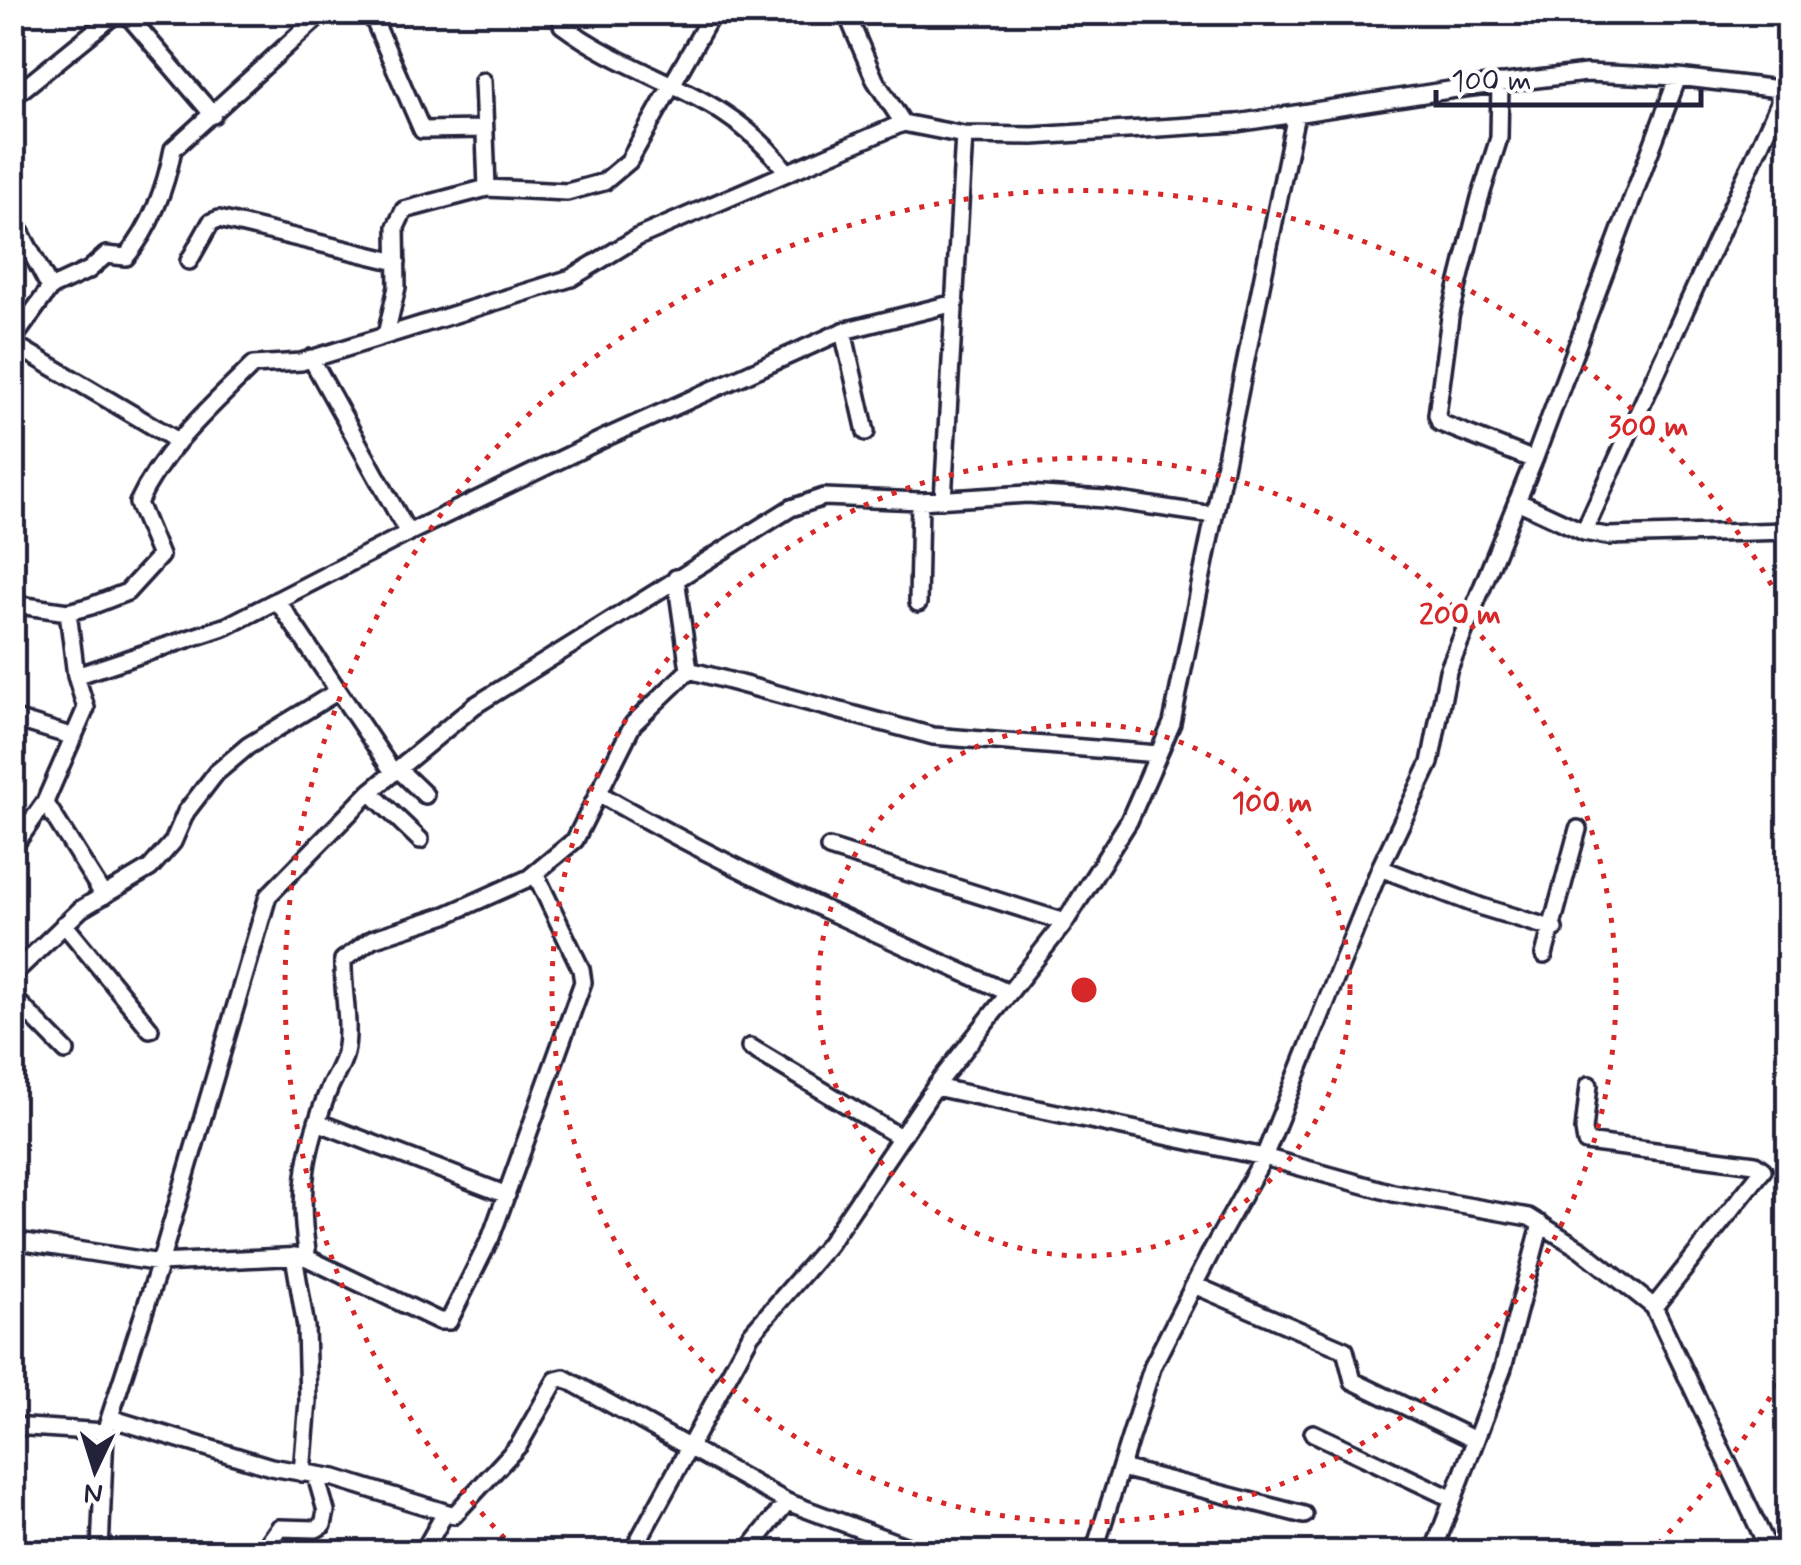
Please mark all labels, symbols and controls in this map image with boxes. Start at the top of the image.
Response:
scale bar [1436,45,1701,107]
text: 100 m [1451,62,1532,101]
text: 300 m [1608,408,1688,447]
text: 200 m [1419,596,1501,635]
text: 100 m [1232,784,1312,823]
centre of rings [1066,972,1102,1008]
north arrow [45,1420,145,1520]
text: N [83,1473,104,1512]

